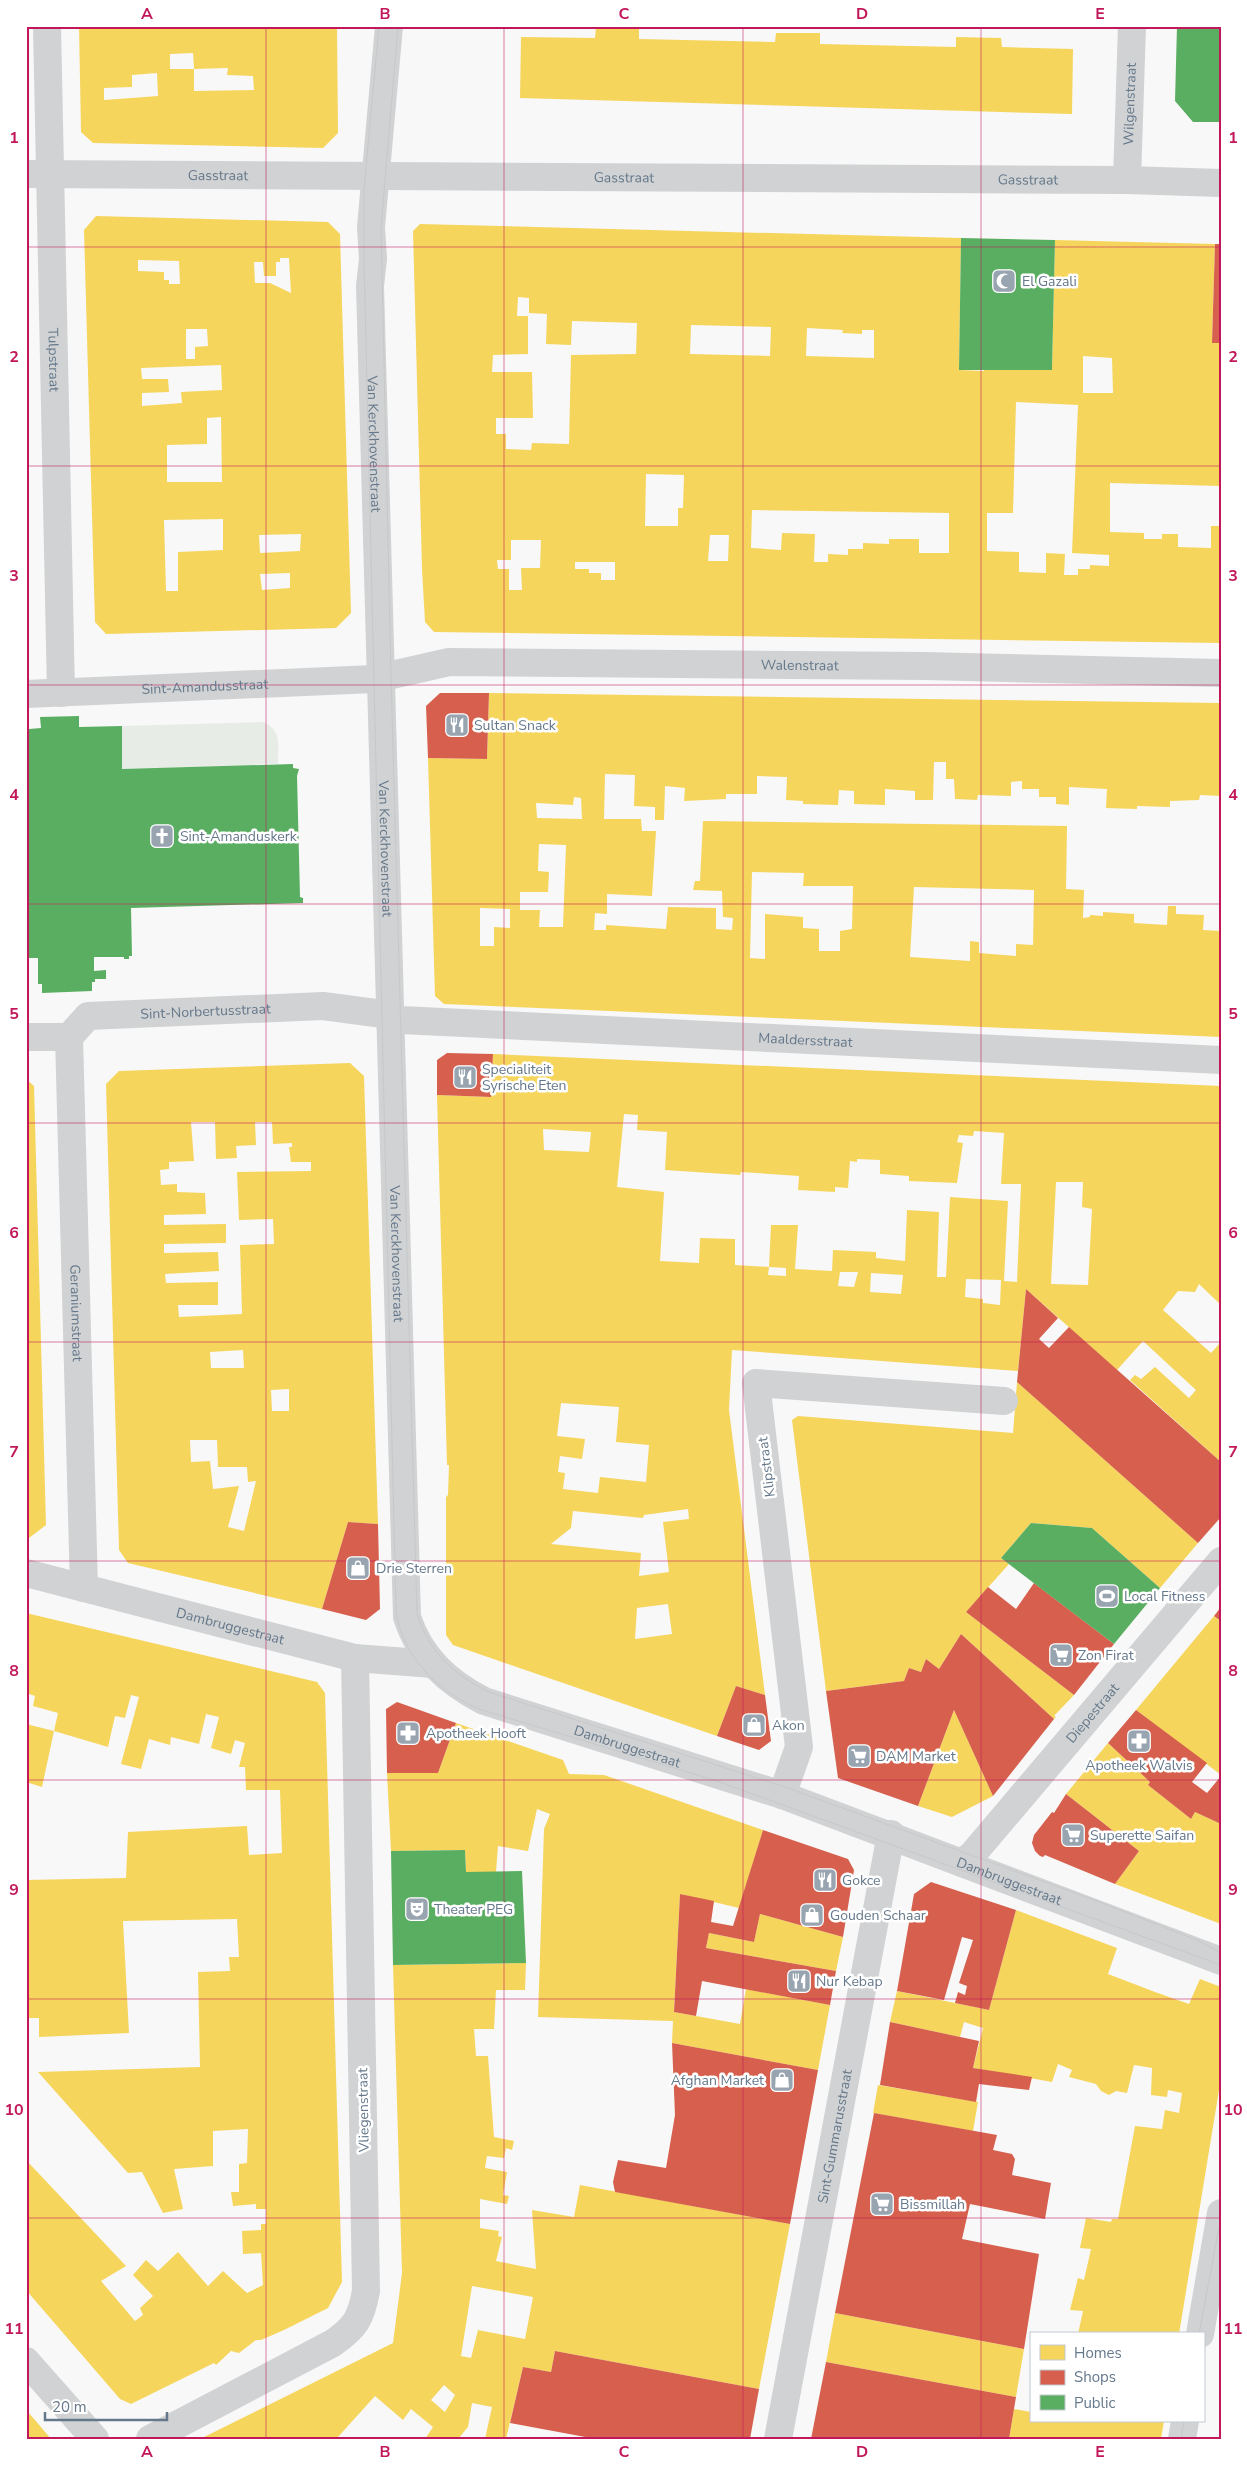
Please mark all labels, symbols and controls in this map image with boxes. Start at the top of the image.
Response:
text: A [141,3,153,25]
text: B [379,3,391,25]
text: C [619,3,630,25]
text: D [856,3,868,25]
text: E [1095,3,1105,25]
street label: Wilgenstraat [1119,62,1141,146]
text: 1 [9,127,19,149]
text: 1 [1228,127,1238,149]
street label: Gasstraat [188,166,248,185]
street label: Gasstraat [594,168,654,187]
street label: Gasstraat [998,170,1058,190]
mosque icon: El Gazali [991,268,1017,294]
place label: El Gazali [1022,272,1077,291]
street label: Tulpstraat [43,328,64,392]
text: 2 [9,346,19,368]
text: 2 [1228,346,1238,368]
street label: Van Kerckhovenstraat [362,374,385,513]
text: 3 [9,565,19,587]
text: 3 [1228,565,1238,587]
street label: Walenstraat [761,656,839,675]
street label: Sint-Amandusstraat [141,675,269,699]
restaurant icon: Sultan Snack [444,712,470,738]
place label: Sultan Snack [474,716,557,735]
street label: Van Kerckhovenstraat [374,779,397,917]
text: 4 [9,784,19,806]
text: 4 [1228,784,1238,806]
church icon: Sint-Amanduskerk [149,823,175,849]
place label: Sint-Amanduskerk [180,827,298,846]
street label: Sint-Norbertusstraat [140,999,271,1024]
text: 5 [9,1003,19,1025]
text: 5 [1228,1003,1238,1025]
street label: Maaldersstraat [758,1028,853,1052]
place label: Specialiteit Syrische Eten [482,1060,567,1095]
restaurant icon: Specialiteit Syrische Eten [452,1064,478,1090]
street label: Van Kerckhovenstraat [385,1184,408,1322]
text: 6 [9,1222,19,1244]
text: 6 [1228,1222,1238,1244]
street label: Geraniumstraat [65,1264,87,1362]
street label: Klipstraat [753,1436,780,1498]
text: 7 [9,1441,19,1463]
text: 7 [1228,1441,1238,1463]
shop icon: Drie Sterren [345,1555,371,1581]
place label: Drie Sterren [376,1559,452,1578]
sports icon: Local Fitness [1094,1583,1120,1609]
place label: Local Fitness [1124,1587,1206,1606]
street label: Dambruggestraat [174,1603,286,1649]
supermarket icon: Zon Firat [1048,1642,1074,1668]
place label: Zon Firat [1078,1646,1134,1665]
text: 8 [9,1660,19,1682]
text: 8 [1228,1660,1238,1682]
street label: Diepestraat [1062,1679,1124,1747]
shop icon: Akon [741,1712,767,1738]
place label: Akon [772,1716,805,1735]
pharmacy icon: Apotheek Hooft [395,1720,421,1746]
street label: Dambruggestraat [571,1721,683,1772]
place label: Apotheek Hooft [426,1724,526,1743]
pharmacy icon: Apotheek Walvis [1126,1728,1152,1754]
supermarket icon: DAM Market [846,1743,872,1769]
place label: DAM Market [876,1747,956,1766]
place label: Apotheek Walvis [1085,1756,1193,1775]
supermarket icon: Superette Saifan [1060,1822,1086,1848]
place label: Superette Saifan [1090,1826,1194,1845]
street label: Dambruggestraat [954,1853,1064,1910]
restaurant icon: Gokce [812,1867,838,1893]
place label: Gokce [842,1871,881,1890]
text: 9 [9,1879,19,1901]
text: 9 [1228,1879,1238,1901]
theatre icon: Theater PEG [404,1896,430,1922]
place label: Theater PEG [434,1900,513,1919]
shop icon: Gouden Schaar [799,1902,825,1928]
place label: Gouden Schaar [830,1906,926,1925]
restaurant icon: Nur Kebap [786,1968,812,1994]
place label: Nur Kebap [816,1972,883,1991]
shop icon: Afghan Market [769,2067,795,2093]
street label: Vliegenstraat [353,2068,374,2153]
street label: Sint-Gummarusstraat [813,2068,857,2205]
place label: Afghan Market [671,2071,764,2090]
text: 10 [4,2099,24,2121]
text: 10 [1223,2099,1243,2121]
supermarket icon: Bissmillah [869,2191,895,2217]
place label: Bissmillah [900,2195,965,2214]
text: 11 [4,2318,24,2340]
text: 11 [1223,2318,1243,2340]
legend [1030,2332,1204,2422]
text: Homes [1074,2343,1122,2363]
text: Shops [1074,2367,1116,2387]
scale bar [45,2390,168,2422]
text: Public [1074,2393,1115,2413]
text: 20 m [52,2397,87,2417]
text: A [141,2441,153,2463]
text: B [379,2441,391,2463]
text: C [619,2441,630,2463]
text: D [856,2441,868,2463]
text: E [1095,2441,1105,2463]

